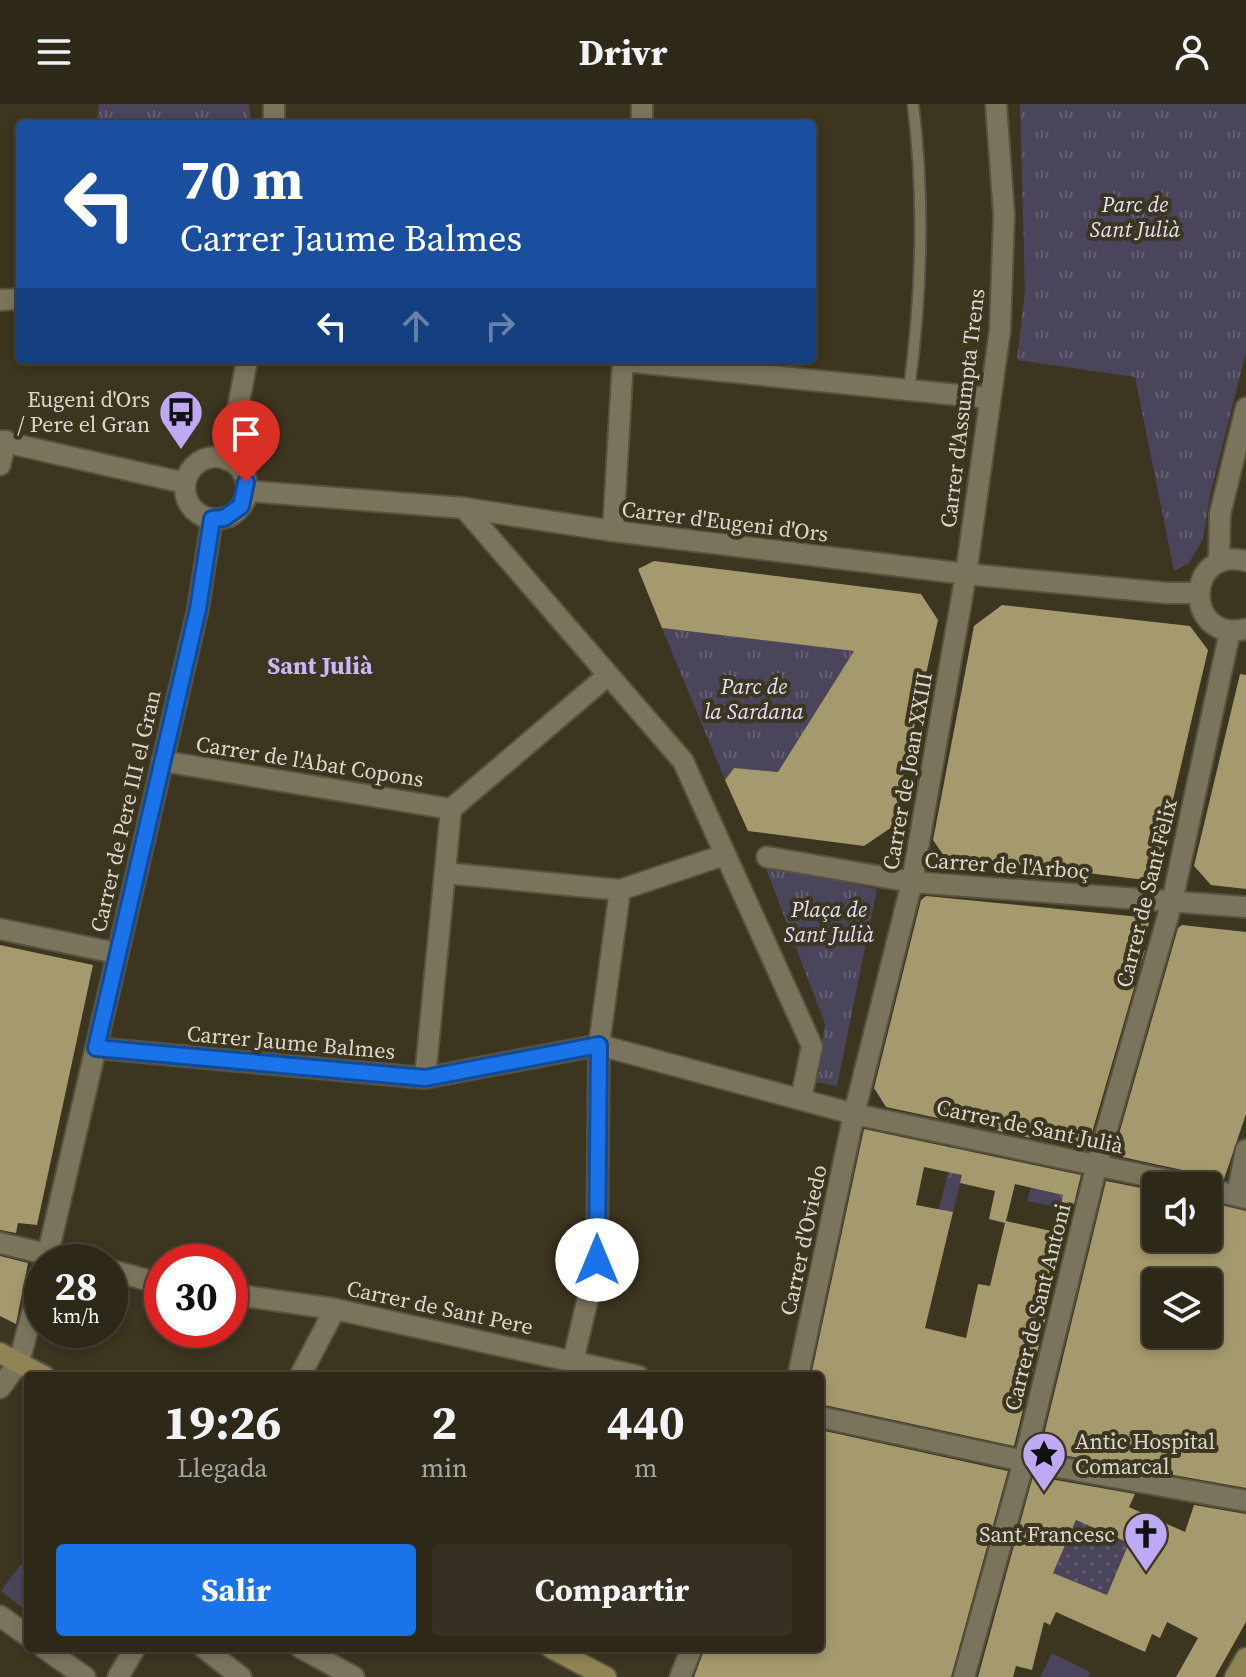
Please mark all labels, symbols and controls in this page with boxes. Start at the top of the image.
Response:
text: Drivr [579,28,667,77]
icon: menu [32,30,76,74]
icon: person [1170,30,1214,74]
text: 70 m [180,141,303,218]
icon: left [48,152,152,256]
park label: Parc de Sant Julià [1090,189,1181,244]
text: Carrer Jaume Balmes [180,214,522,263]
street label: Carrer d'Assumpta Trens [932,287,992,529]
icon: left [310,304,354,348]
icon: ahead [394,304,438,348]
icon: right [478,304,522,348]
place label: Eugeni d'Ors / Pere el Gran [17,384,150,439]
bus stop icon: Eugeni d'Ors / Pere el Gran [157,388,205,451]
pin [212,400,280,482]
icon: arrive [224,412,268,456]
street label: Carrer d'Eugeni d'Ors [620,493,830,549]
district label: Sant Julià [267,649,373,682]
street label: Carrer de Joan XXIII [875,670,939,872]
park label: Parc de la Sardana [704,671,804,726]
street label: Carrer de Pere III el Gran [83,687,167,935]
street label: Carrer de l'Abat Copons [194,728,426,794]
street label: Carrer de Sant Fèlix [1108,795,1184,990]
street label: Carrer de l'Arboç [924,844,1091,886]
park label: Plaça de Sant Julià [784,894,875,949]
street label: Carrer Jaume Balmes [186,1018,396,1066]
street label: Carrer de Sant Julià [934,1092,1127,1161]
street label: Carrer d'Oviedo [772,1162,834,1318]
map controls [1142,1172,1222,1348]
button: sound [1142,1172,1222,1252]
street label: Carrer de Sant Antoni [997,1200,1077,1414]
position arrow [555,1218,639,1302]
speed limit sign: 30 [144,1244,248,1348]
text: 28 [54,1259,98,1313]
button: layers [1142,1268,1222,1348]
street label: Carrer de Sant Pere [344,1273,536,1341]
text: km/h [52,1302,100,1330]
text: 19:26 [163,1389,282,1455]
text: 2 [431,1389,457,1455]
text: 440 [607,1389,685,1455]
place label: Antic Hospital Comarcal [1075,1426,1215,1481]
place icon: Antic Hospital Comarcal [1020,1430,1068,1493]
text: Llegada [177,1450,268,1486]
text: min [421,1450,468,1486]
text: m [634,1450,658,1486]
church icon: Sant Francesc [1122,1510,1170,1573]
place label: Sant Francesc [979,1519,1115,1549]
button: Salir [56,1544,416,1636]
button: Compartir [432,1544,792,1636]

